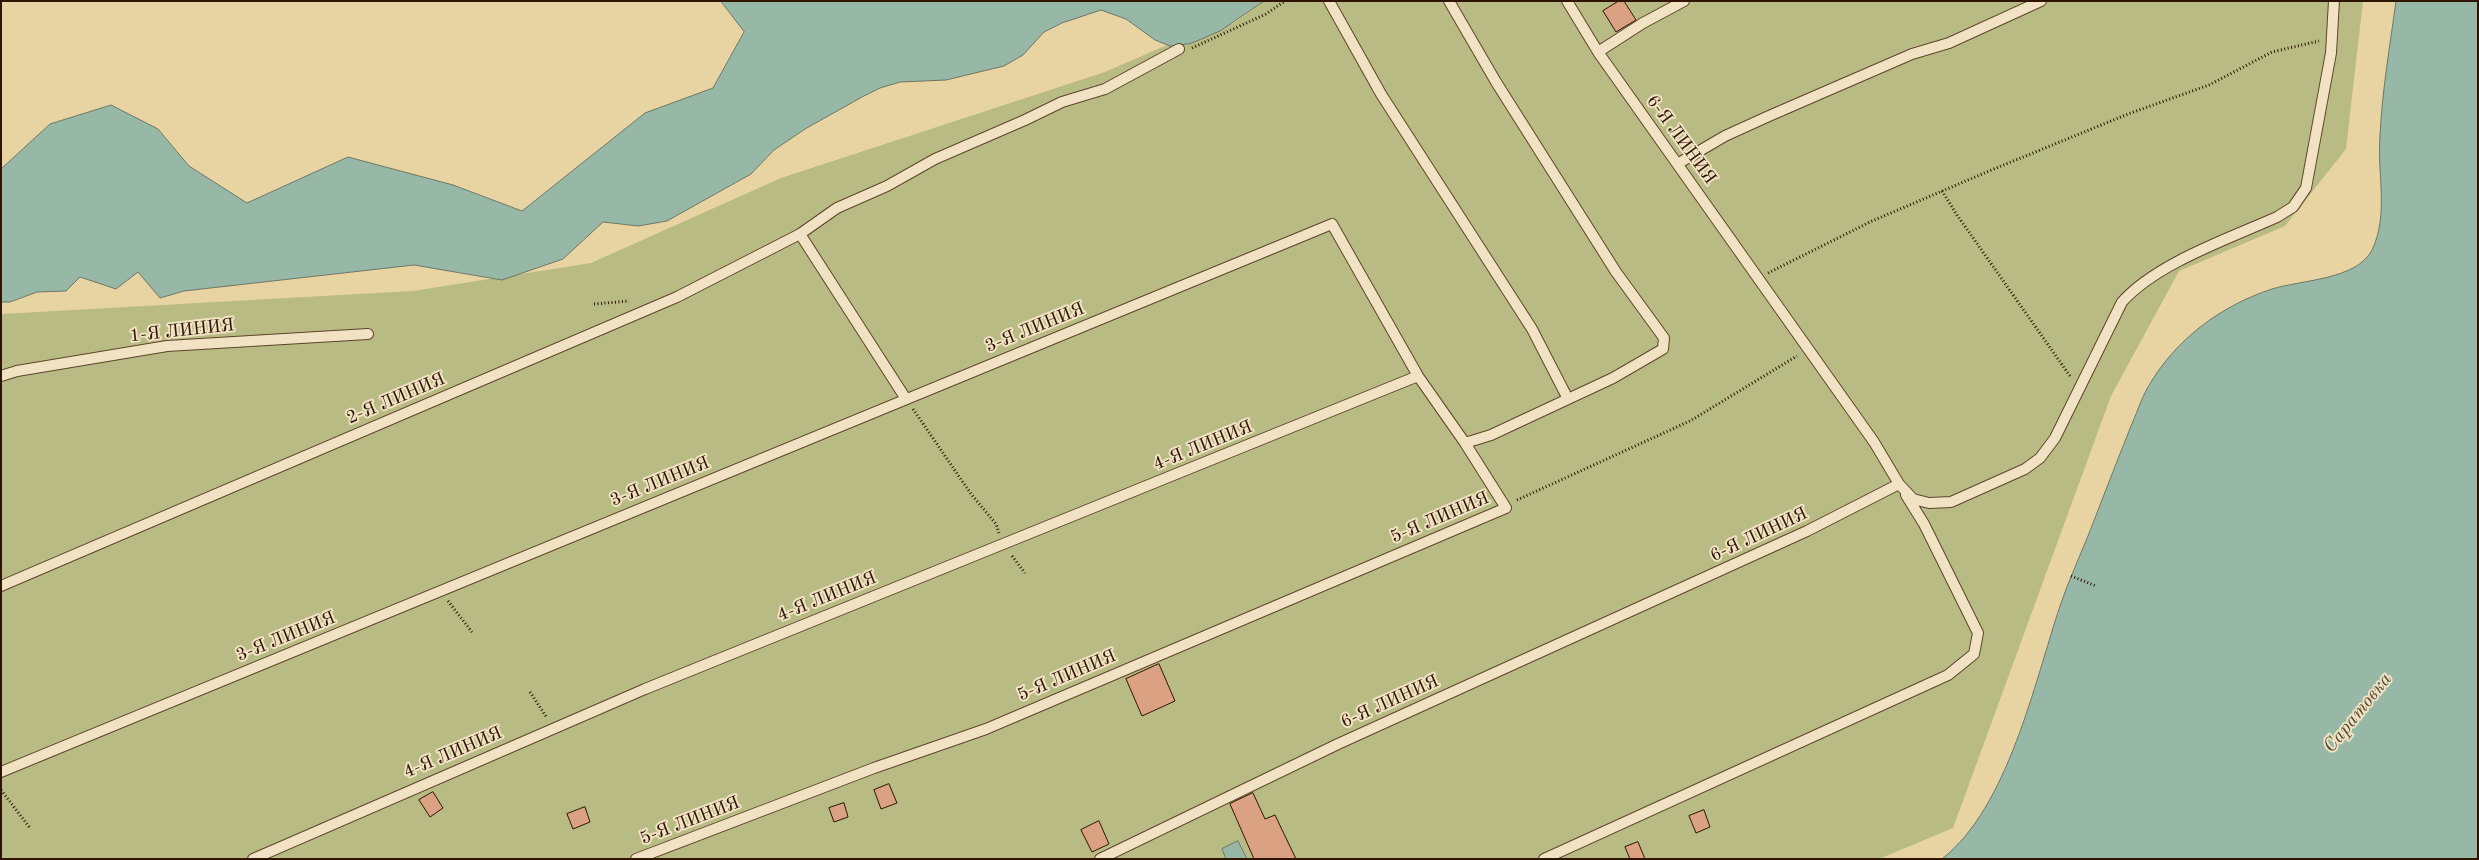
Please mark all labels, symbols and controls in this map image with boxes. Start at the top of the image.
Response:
street label: 6-Я ЛИНИЯ [1641,91,1721,189]
street label: 3-Я ЛИНИЯ [982,298,1088,358]
street label: 1-Я ЛИНИЯ [129,315,235,347]
street label: 2-Я ЛИНИЯ [343,369,449,429]
street label: 4-Я ЛИНИЯ [1150,416,1256,476]
street label: 3-Я ЛИНИЯ [607,452,713,512]
street label: 5-Я ЛИНИЯ [1387,488,1493,548]
street label: 6-Я ЛИНИЯ [1707,503,1811,567]
street label: 4-Я ЛИНИЯ [774,567,880,627]
street label: 3-Я ЛИНИЯ [233,607,339,667]
street label: 5-Я ЛИНИЯ [1014,646,1120,706]
water label: Саратовка [2319,668,2397,758]
street label: 6-Я ЛИНИЯ [1338,671,1442,733]
street label: 4-Я ЛИНИЯ [400,723,506,783]
street label: 5-Я ЛИНИЯ [637,792,743,850]

